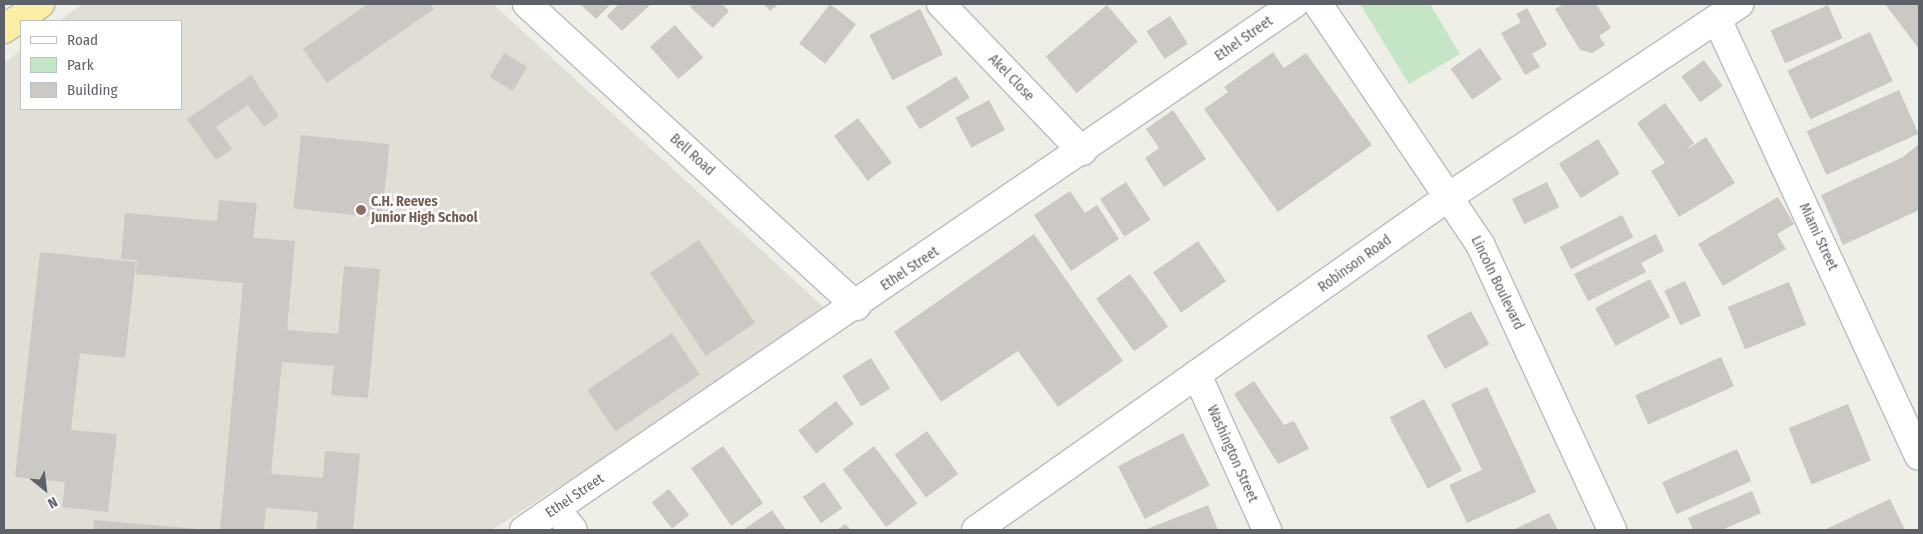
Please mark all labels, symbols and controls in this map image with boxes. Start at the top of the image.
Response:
street label: Ethel Street [1212,13,1276,65]
legend [20,20,182,110]
text: Road [67,31,98,49]
street label: Akel Close [985,51,1037,105]
text: Park [67,56,94,74]
text: Building [67,81,118,99]
street label: Bell Road [666,131,718,179]
place label: C.H. Reeves Junior High School [371,194,478,226]
street label: Miami Street [1795,201,1841,273]
marker: C.H. Reeves Junior High School [355,204,367,216]
street label: Robinson Road [1315,232,1395,296]
street label: Lincoln Boulevard [1467,233,1527,333]
street label: Ethel Street [878,243,942,295]
street label: Washington Street [1203,403,1261,505]
north arrow [20,464,70,514]
street label: Ethel Street [543,470,607,522]
text: N [45,493,60,512]

